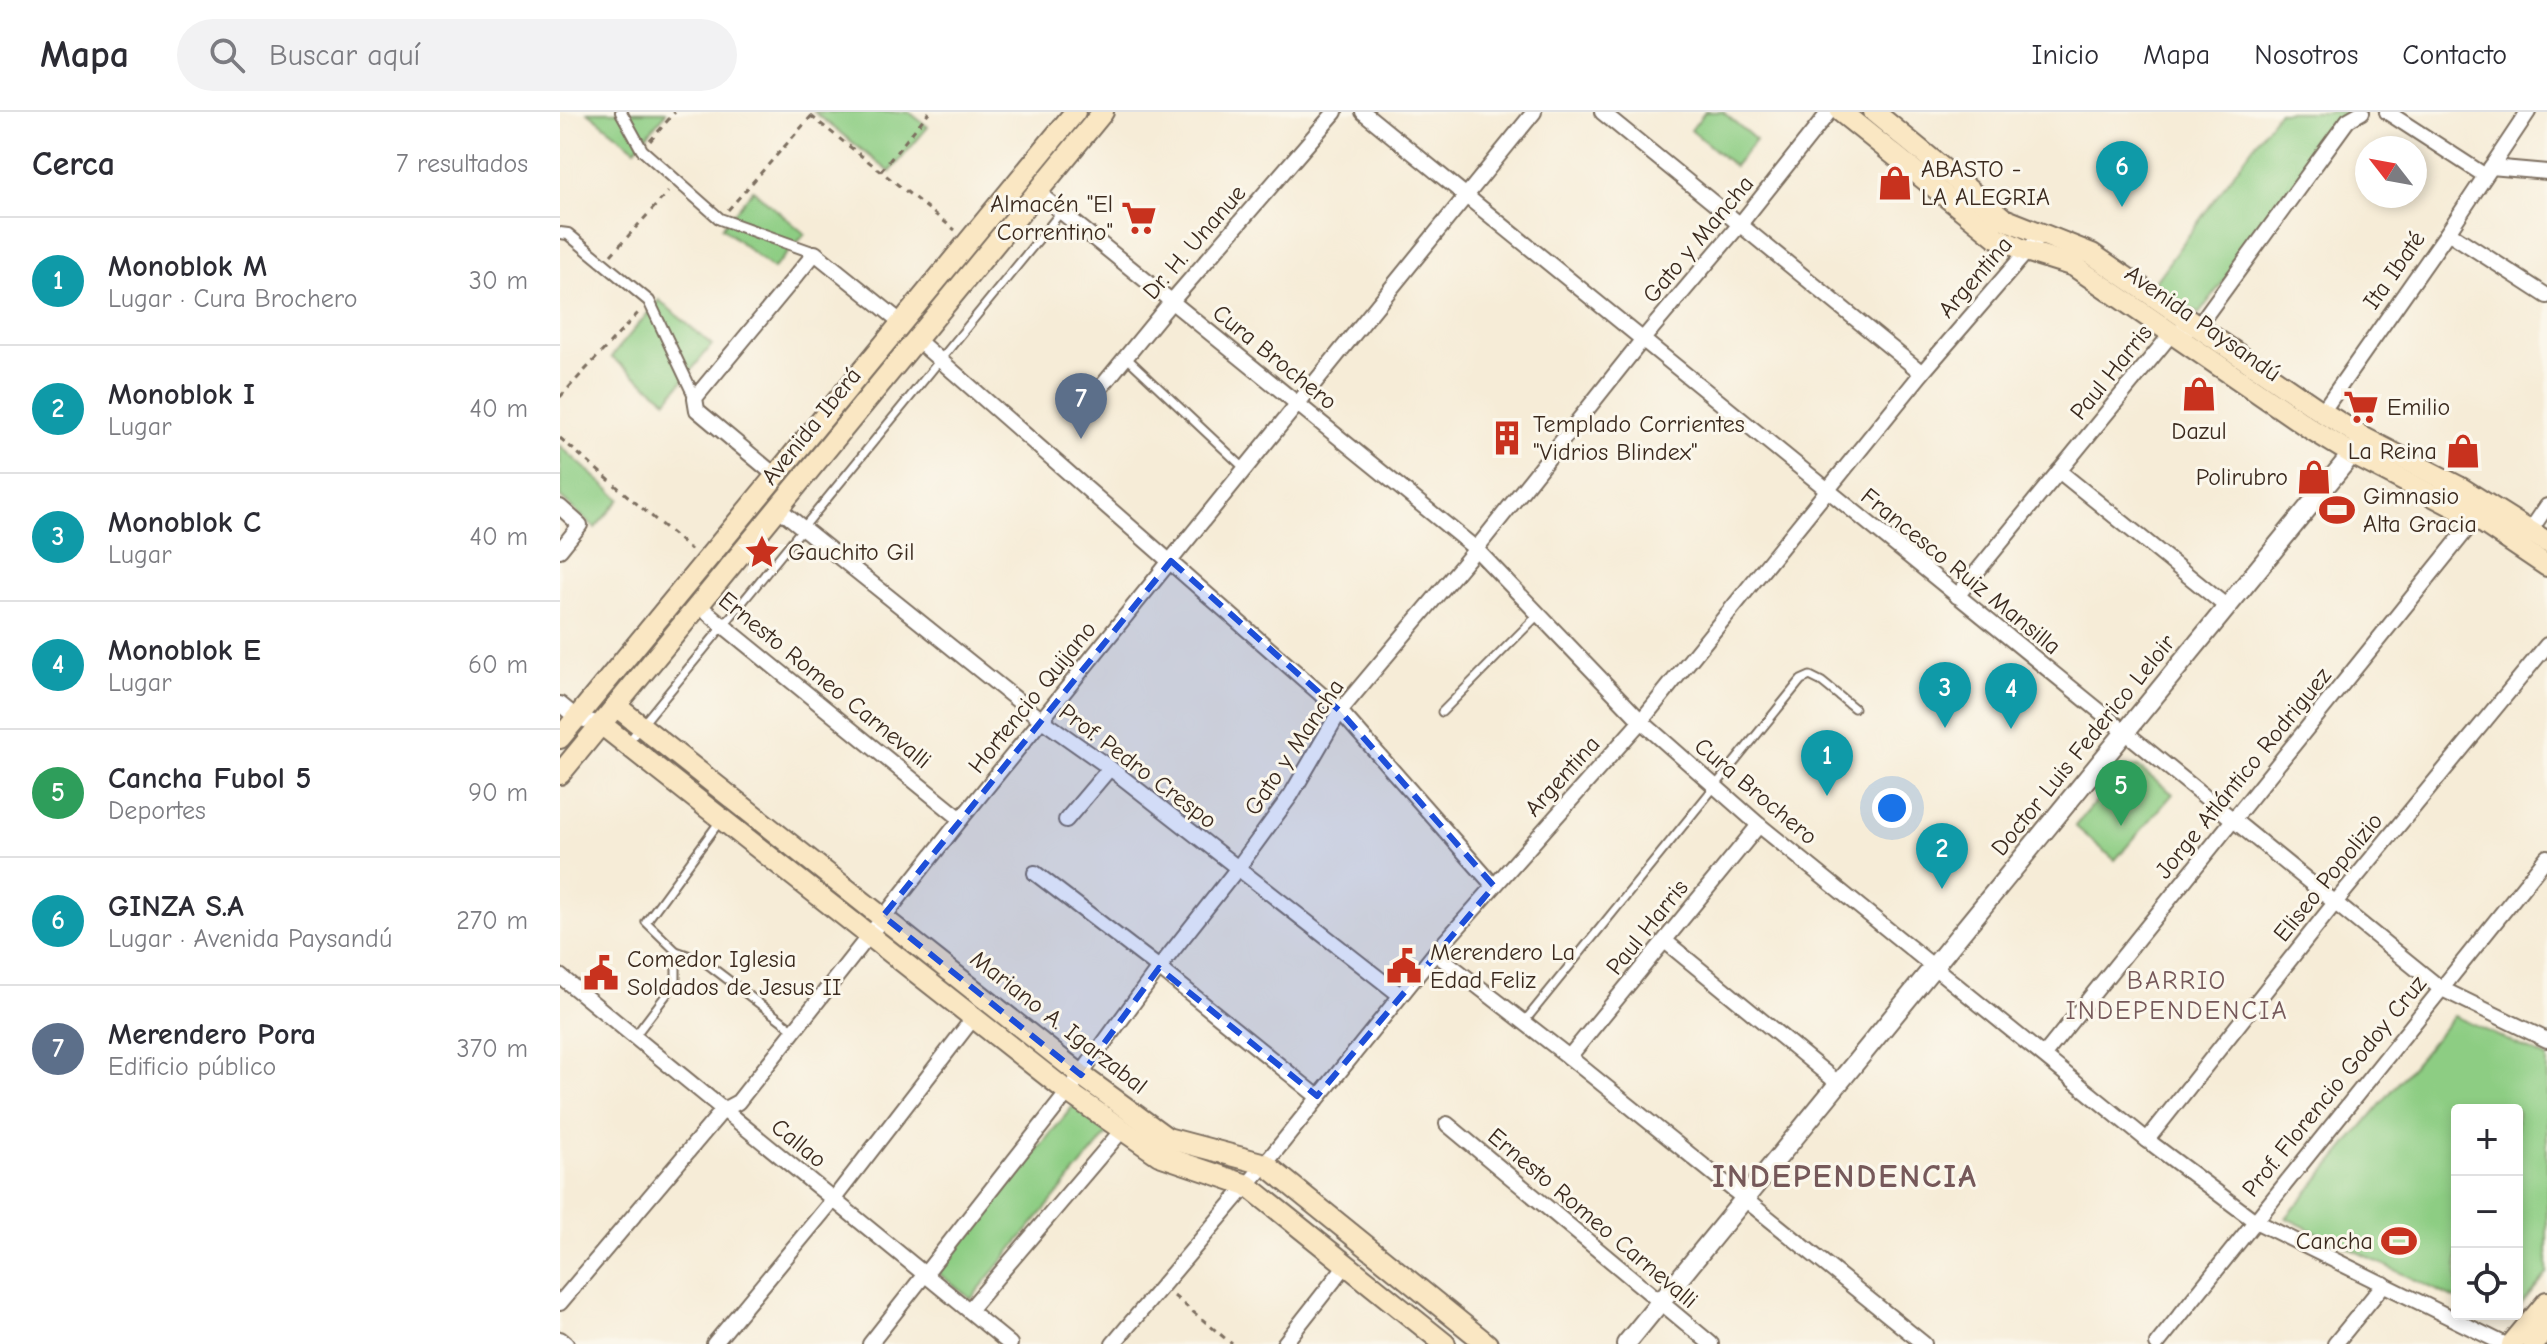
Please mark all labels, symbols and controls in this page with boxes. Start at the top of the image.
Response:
search box [177,19,737,91]
text: Mapa [40,33,129,77]
icon: search [205,33,249,77]
text: Buscar aquí [269,38,420,73]
text: Inicio [2032,39,2099,71]
text: Mapa [2143,39,2210,71]
text: Nosotros [2254,39,2358,71]
text: Contacto [2402,39,2507,71]
north arrow [2355,136,2427,208]
pin: 6 [2096,141,2148,207]
text: Cerca [32,144,115,184]
text: 7 resultados [396,149,528,179]
place label: ABASTO - LA ALEGRIA [1921,155,2050,211]
shop icon: ABASTO - LA ALEGRIA [1876,164,1914,202]
street label: Gato y Mancha [1637,170,1759,308]
street label: Dr. H. Unanue [1137,179,1251,305]
place label: Almacén "El Correntino" [990,190,1113,246]
supermarket icon: Almacén "El Correntino" [1120,199,1158,237]
street label: Ita Ibaté [2357,226,2431,314]
street label: Argentina [1932,231,2018,323]
text: Monoblok M [108,249,267,284]
street label: Avenida Paysandú [2120,259,2286,387]
text: 1 [53,266,63,296]
text: 30 m [469,266,528,296]
text: Lugar · Cura Brochero [108,284,358,314]
street label: Cura Brochero [1207,298,1343,416]
street label: Paul Harris [2064,319,2158,425]
street label: Avenida Iberá [755,362,867,490]
pin: 7 [1055,373,1107,439]
shop icon: Dazul [2180,375,2218,413]
text: Monoblok I [108,377,255,412]
supermarket icon: Emilio [2342,388,2380,426]
place label: Emilio [2387,393,2450,421]
text: 2 [52,394,64,424]
text: 40 m [469,394,528,424]
place label: Templado Corrientes "Vidrios Blindex" [1533,410,1745,466]
text: Lugar [108,412,172,442]
place label: Dazul [2171,417,2227,445]
building icon: Templado Corrientes "Vidrios Blindex" [1488,419,1526,457]
shop icon: La Reina [2444,432,2482,470]
place label: La Reina [2348,437,2437,465]
shop icon: Polirubro [2295,458,2333,496]
place label: Polirubro [2196,463,2288,491]
street label: Francesco Ruiz Mansilla [1855,482,2067,660]
place label: Gimnasio Alta Gracia [2363,482,2477,538]
sports icon: Gimnasio Alta Gracia [2318,491,2356,529]
text: Monoblok C [108,505,261,540]
text: 3 [52,522,64,552]
text: 40 m [469,522,528,552]
place icon: Gauchito Gil [743,533,781,571]
place label: Gauchito Gil [788,538,914,566]
text: Lugar [108,540,172,570]
street label: Ernesto Romeo Carnevalli [713,586,937,774]
street label: Hortencio Quijano [962,615,1102,779]
street label: Doctor Luis Federico Leloir [1985,628,2181,861]
text: Monoblok E [108,633,261,668]
text: 4 [52,650,64,680]
text: 60 m [468,650,528,680]
street label: Jorge Atlántico Rodriguez [2149,661,2337,884]
pin: 3 [1919,662,1971,728]
pin: 4 [1985,663,2037,729]
text: Lugar [108,668,172,698]
street label: Gato y Mancha [1238,674,1350,820]
street label: Prof. Pedro Crespo [1054,698,1222,834]
street label: Argentina [1519,730,1605,822]
pin: 1 [1801,730,1853,796]
street label: Cura Brochero [1689,732,1823,850]
pin: 5 [2095,760,2147,826]
text: Cancha Fubol 5 [108,761,311,796]
text: 5 [51,778,65,808]
text: 90 m [468,778,528,808]
your location [1872,788,1912,828]
text: Deportes [108,796,206,826]
street label: Eliseo Popolizio [2268,807,2388,947]
pin: 2 [1916,823,1968,889]
street label: Paul Harris [1600,874,1694,980]
text: GINZA S.A [108,889,244,924]
text: 6 [51,906,65,936]
text: 270 m [456,906,528,936]
text: Lugar · Avenida Paysandú [108,924,392,954]
place label: Merendero La Edad Feliz [1430,938,1575,994]
street label: Mariano A. Igarzabal [965,944,1153,1100]
place label: Comedor Iglesia Soldados de Jesus II [627,945,841,1001]
public building icon: Merendero La Edad Feliz [1385,947,1423,985]
public building icon: Comedor Iglesia Soldados de Jesus II [582,954,620,992]
district label: BARRIO INDEPENDENCIA [2065,966,2289,1026]
street label: Prof. Florencio Godoy Cruz [2236,969,2432,1202]
text: Merendero Pora [108,1017,316,1052]
text: 7 [52,1034,64,1064]
text: 370 m [457,1034,528,1064]
text: Edificio público [108,1052,276,1082]
map controls [2451,1104,2523,1320]
button: + [2451,1104,2523,1176]
street label: Callao [766,1112,832,1174]
street label: Ernesto Romeo Carnevalli [1482,1122,1704,1314]
district label: INDEPENDENCIA [1712,1158,1978,1195]
button: − [2451,1176,2523,1248]
sports icon: Cancha [2380,1222,2418,1260]
place label: Cancha [2296,1227,2373,1255]
button: locate [2451,1248,2523,1320]

